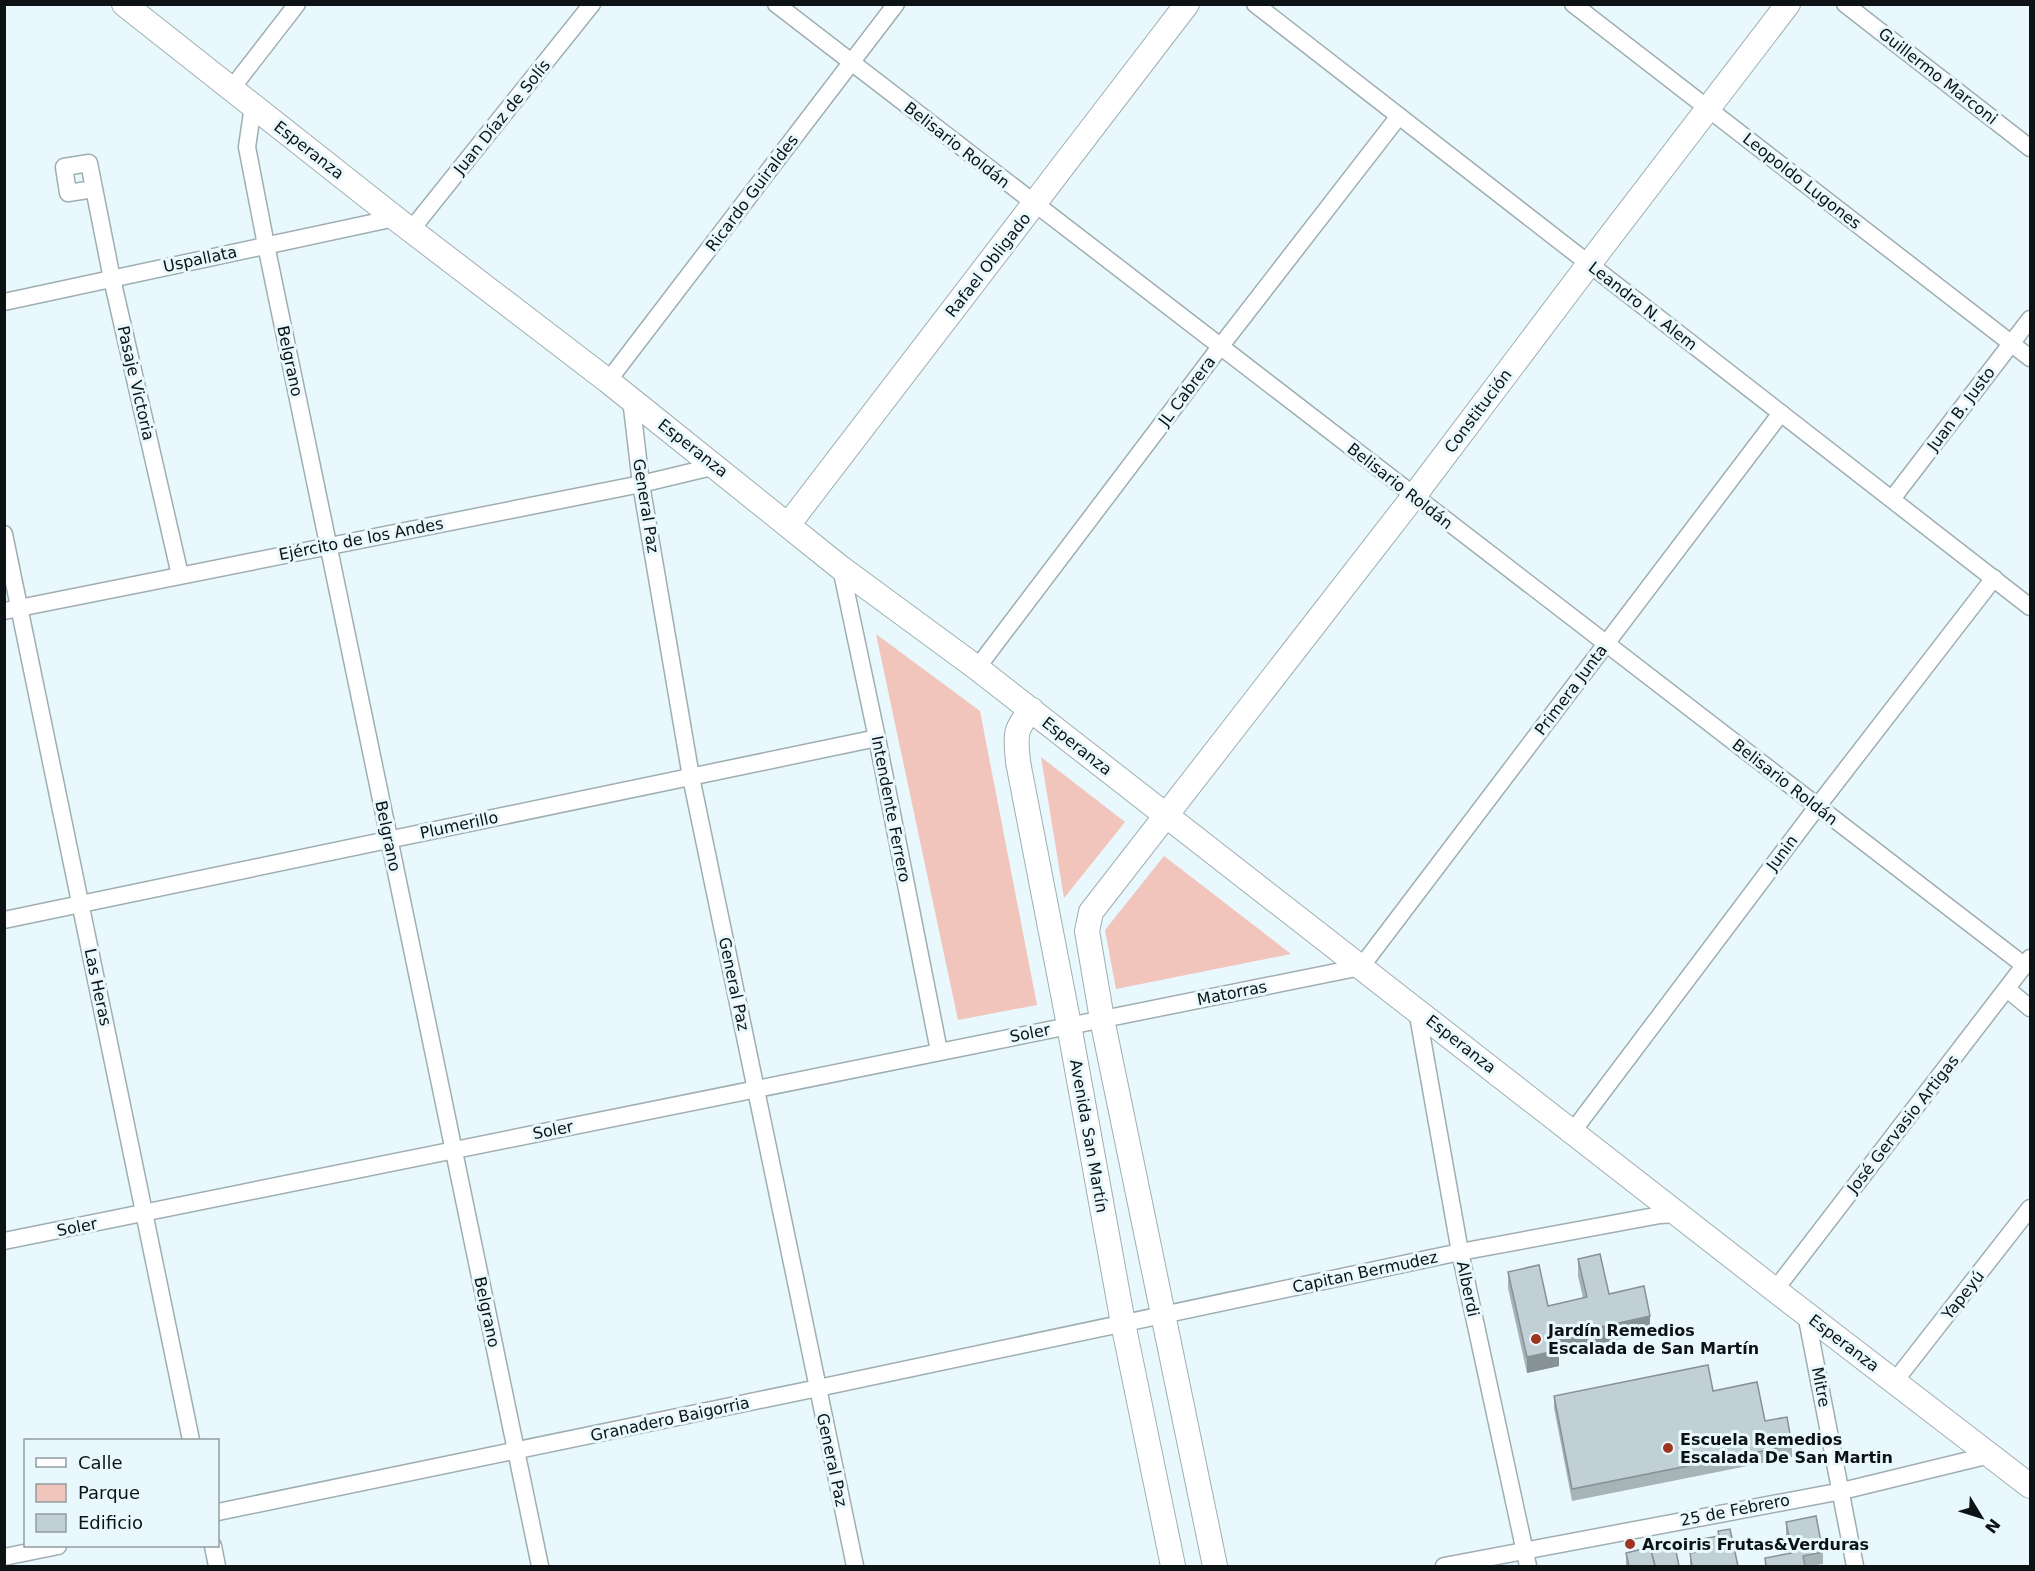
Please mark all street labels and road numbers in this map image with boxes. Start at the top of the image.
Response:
street label: Guillermo Marconi [1875,24,2001,128]
street label: Juan Díaz de Solís [449,56,554,179]
street label: Belisario Roldán [901,98,1013,192]
street label: Esperanza [270,117,348,183]
street label: Leopoldo Lugones [1739,129,1865,233]
street label: Ricardo Guiraldes [702,131,802,255]
street label: Rafael Obligado [941,209,1035,321]
street label: Uspallata [161,242,239,276]
street label: Leandro N. Alem [1585,258,1701,354]
street label: Pasaje Victoria [114,324,158,442]
street label: Belgrano [273,324,307,398]
street label: JL Cabrera [1154,352,1219,430]
street label: Juan B. Justo [1923,363,1999,456]
street label: Constitución [1440,365,1516,457]
street label: Esperanza [654,415,732,481]
street label: Belisario Roldán [1344,439,1456,533]
street label: General Paz [629,457,663,555]
street label: Ejército de los Andes [277,514,445,564]
street label: Primera Junta [1531,641,1611,739]
street label: Esperanza [1038,713,1116,779]
street label: Intendente Ferrero [867,734,915,884]
street label: Belisario Roldán [1729,735,1841,829]
street label: Belgrano [371,799,405,873]
street label: Plumerillo [418,807,500,843]
street label: Junin [1762,831,1802,875]
street label: General Paz [715,935,753,1033]
street label: Las Heras [81,947,115,1027]
street label: Matorras [1195,977,1269,1009]
street label: Esperanza [1422,1011,1500,1077]
street label: Soler [1008,1020,1052,1046]
street label: José Gervasio Artigas [1843,1051,1963,1198]
street label: Avenida San Martín [1066,1058,1112,1214]
street label: Soler [531,1117,575,1143]
street label: Soler [55,1214,99,1240]
street label: Capitan Bermudez [1291,1247,1439,1297]
street label: Alberdi [1453,1259,1483,1319]
street label: Yapeyú [1937,1267,1988,1324]
street label: Belgrano [470,1275,504,1349]
street label: Esperanza [1805,1310,1883,1376]
street label: Mitre [1808,1365,1834,1409]
street label: Granadero Baigorria [589,1393,751,1445]
street label: General Paz [813,1411,851,1509]
street label: 25 de Febrero [1679,1490,1791,1530]

